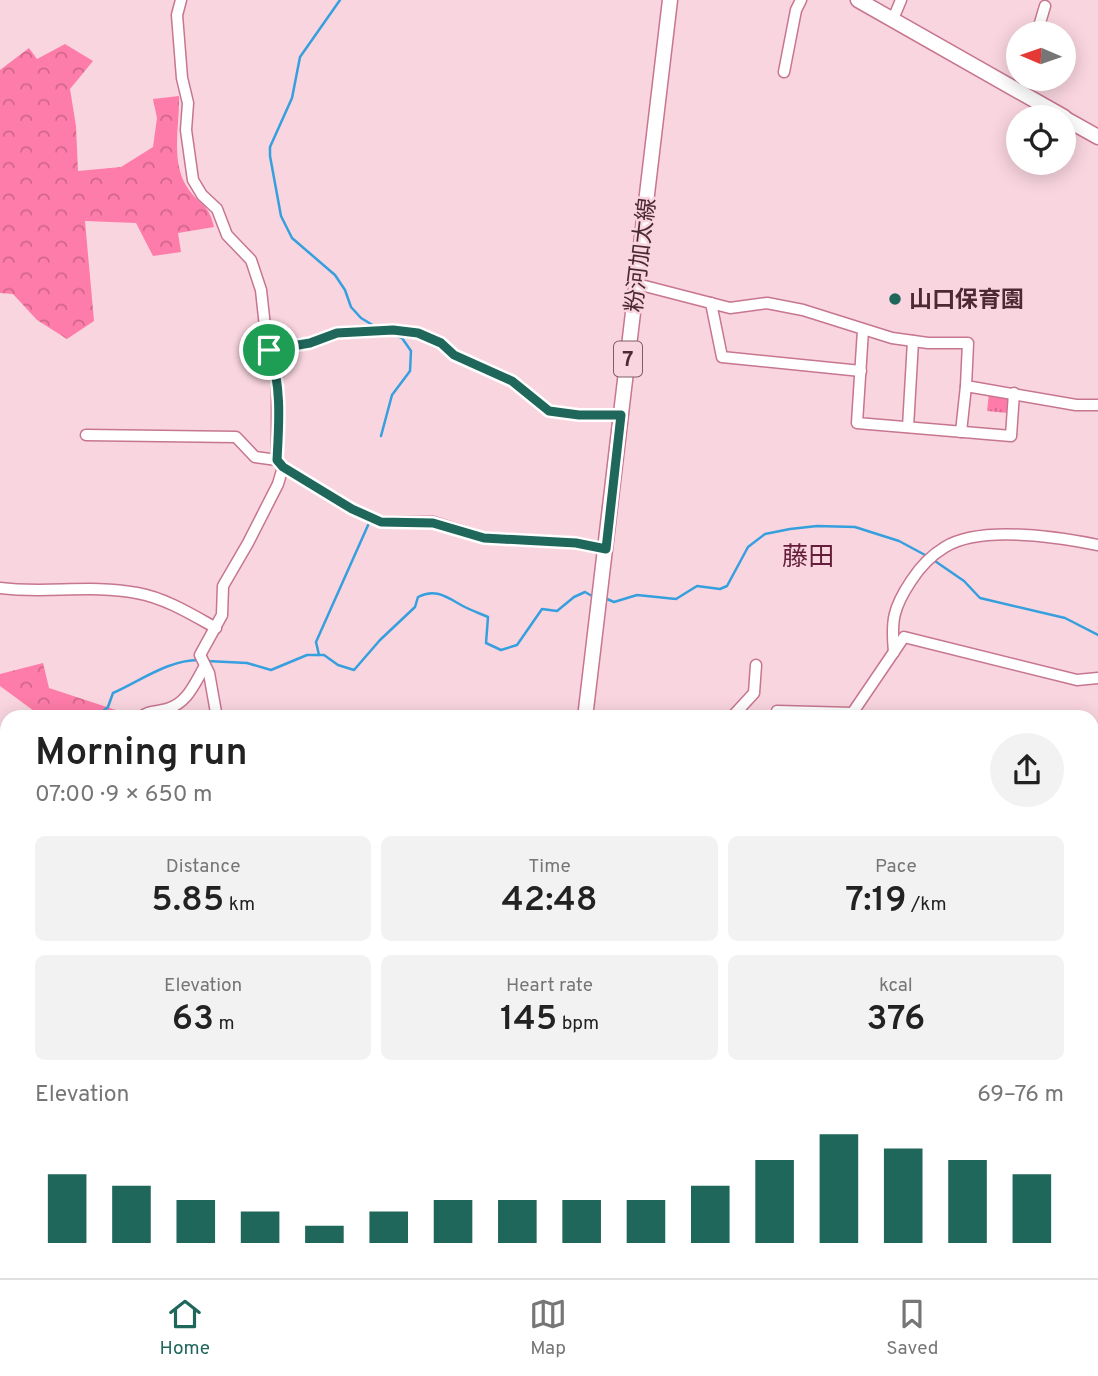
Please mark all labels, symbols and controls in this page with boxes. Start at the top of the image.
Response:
north arrow [1006,21,1076,91]
map controls [1006,21,1076,175]
button: locate [1006,105,1076,175]
street label: 粉河加太線 [621,196,664,314]
place label: 山口保育園 [909,287,1024,316]
marker: 山口保育園 [887,291,903,307]
pin [239,320,299,380]
icon: arrive [250,331,288,369]
road number: 7 [614,342,642,376]
district label: 藤田 [782,542,834,575]
text: Morning run [35,730,248,779]
button: share [990,733,1064,807]
text: 07:00 · 9 × 650 m [35,781,213,810]
text: Distance [166,855,240,879]
text: Time [528,855,571,879]
text: Pace [875,855,917,879]
text: 5.85 [151,879,224,923]
text: 42:48 [501,879,597,923]
text: 7:19 [845,879,907,923]
text: km [224,893,255,917]
text: /km [907,893,947,917]
text: Elevation [164,974,242,998]
text: Heart rate [506,974,593,998]
text: kcal [879,974,913,998]
text: 63 [172,998,214,1042]
text: 145 [500,998,557,1042]
text: 376 [866,998,925,1042]
text: m [214,1012,235,1036]
text: bpm [557,1012,599,1036]
text: Elevation [35,1081,130,1110]
text: 69–76 m [977,1081,1064,1110]
tab: Home [160,1295,210,1361]
tab: Map [529,1295,567,1361]
tab: Saved [886,1295,938,1361]

